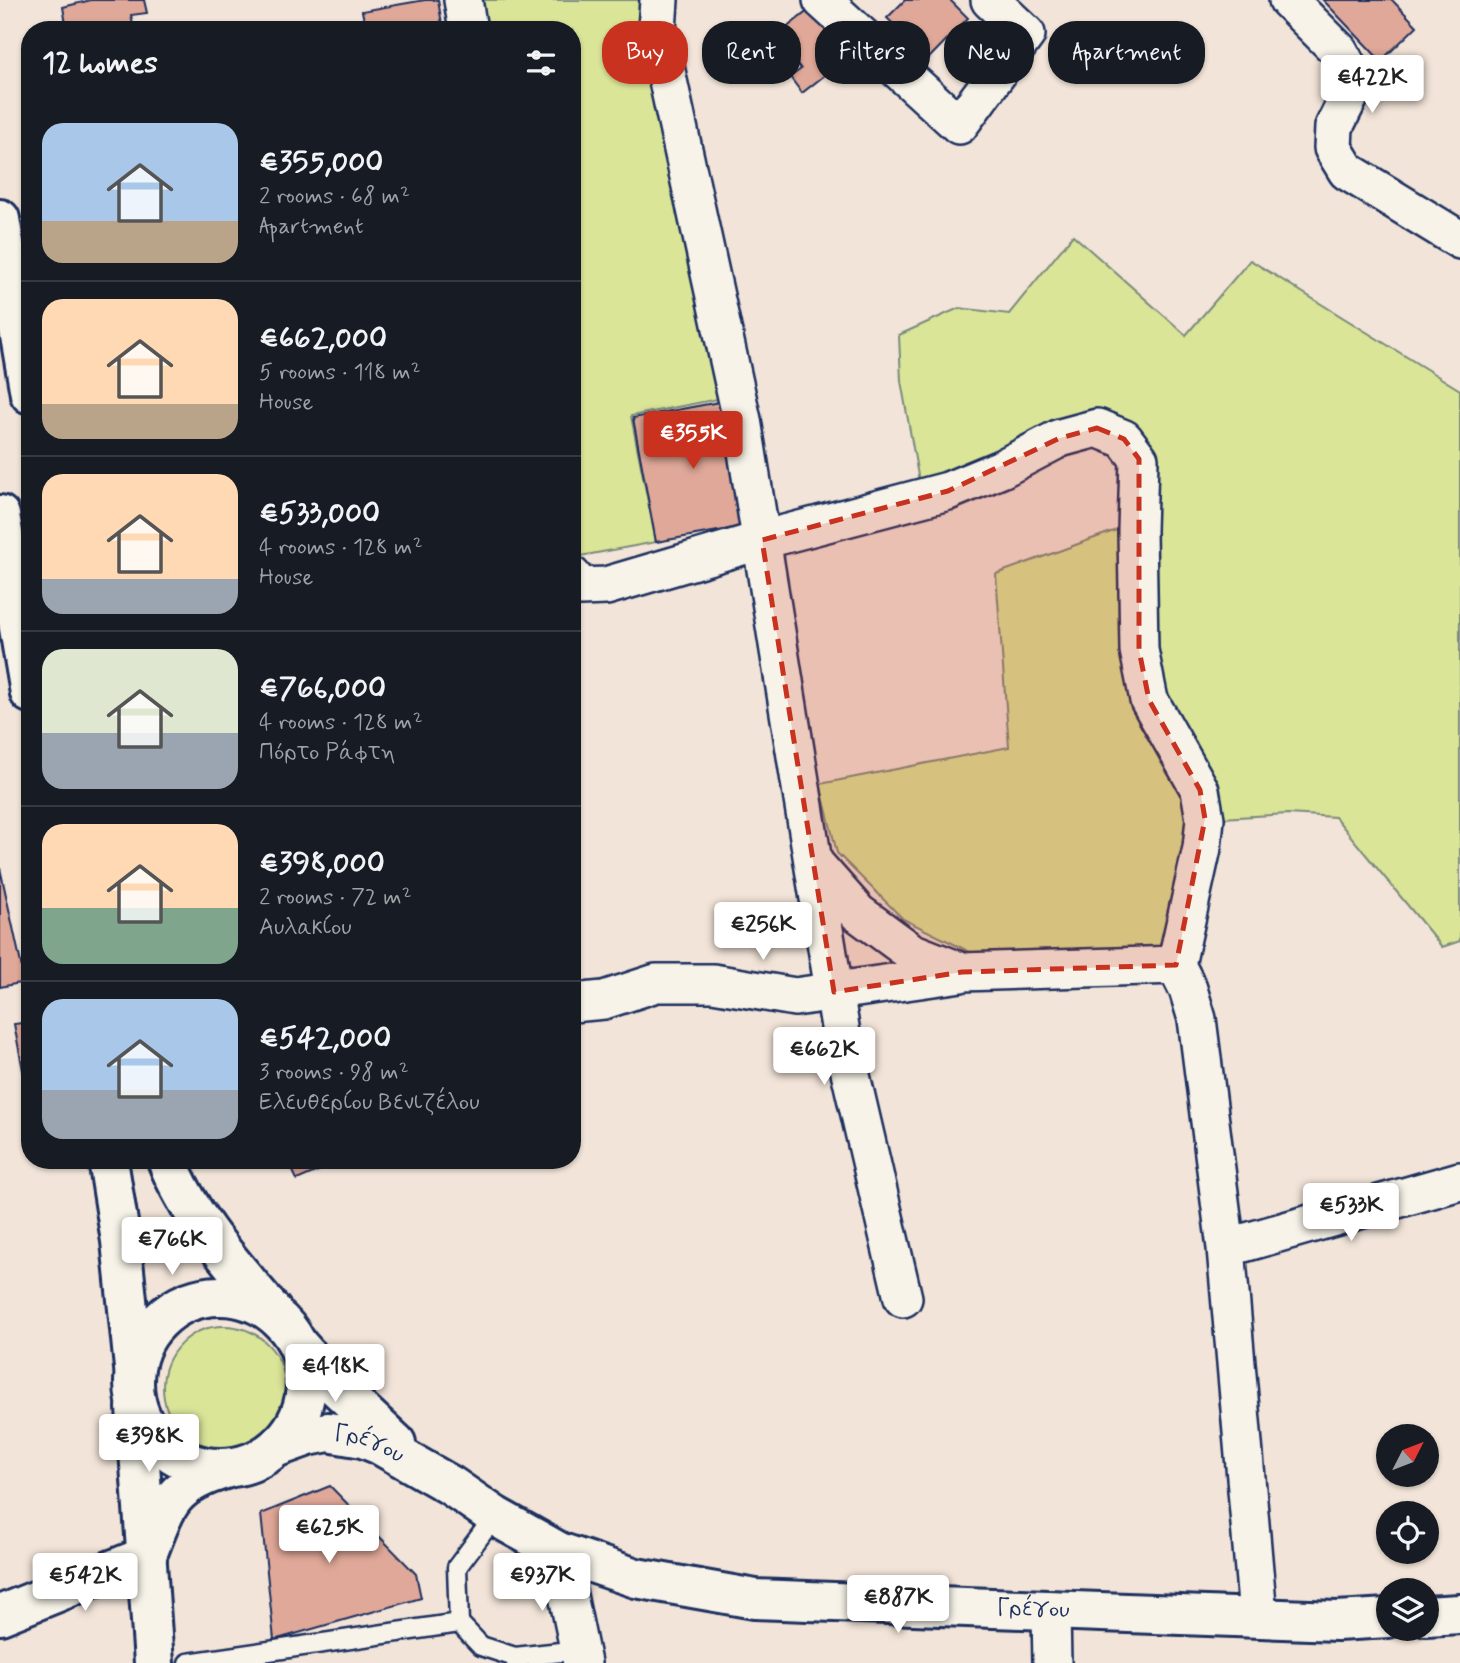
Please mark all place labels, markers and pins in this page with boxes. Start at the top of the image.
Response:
pin: €422K [1323,55,1421,115]
pin: €355K [644,412,742,471]
pin: €256K [714,902,812,962]
pin: €662K [775,1028,873,1087]
pin: €533K [1302,1184,1400,1243]
pin: €766K [123,1218,221,1277]
pin: €418K [286,1344,384,1404]
pin: €398K [100,1414,198,1474]
pin: €625K [280,1506,378,1565]
pin: €542K [36,1554,134,1613]
pin: €937K [493,1554,591,1613]
pin: €887K [849,1576,947,1635]

